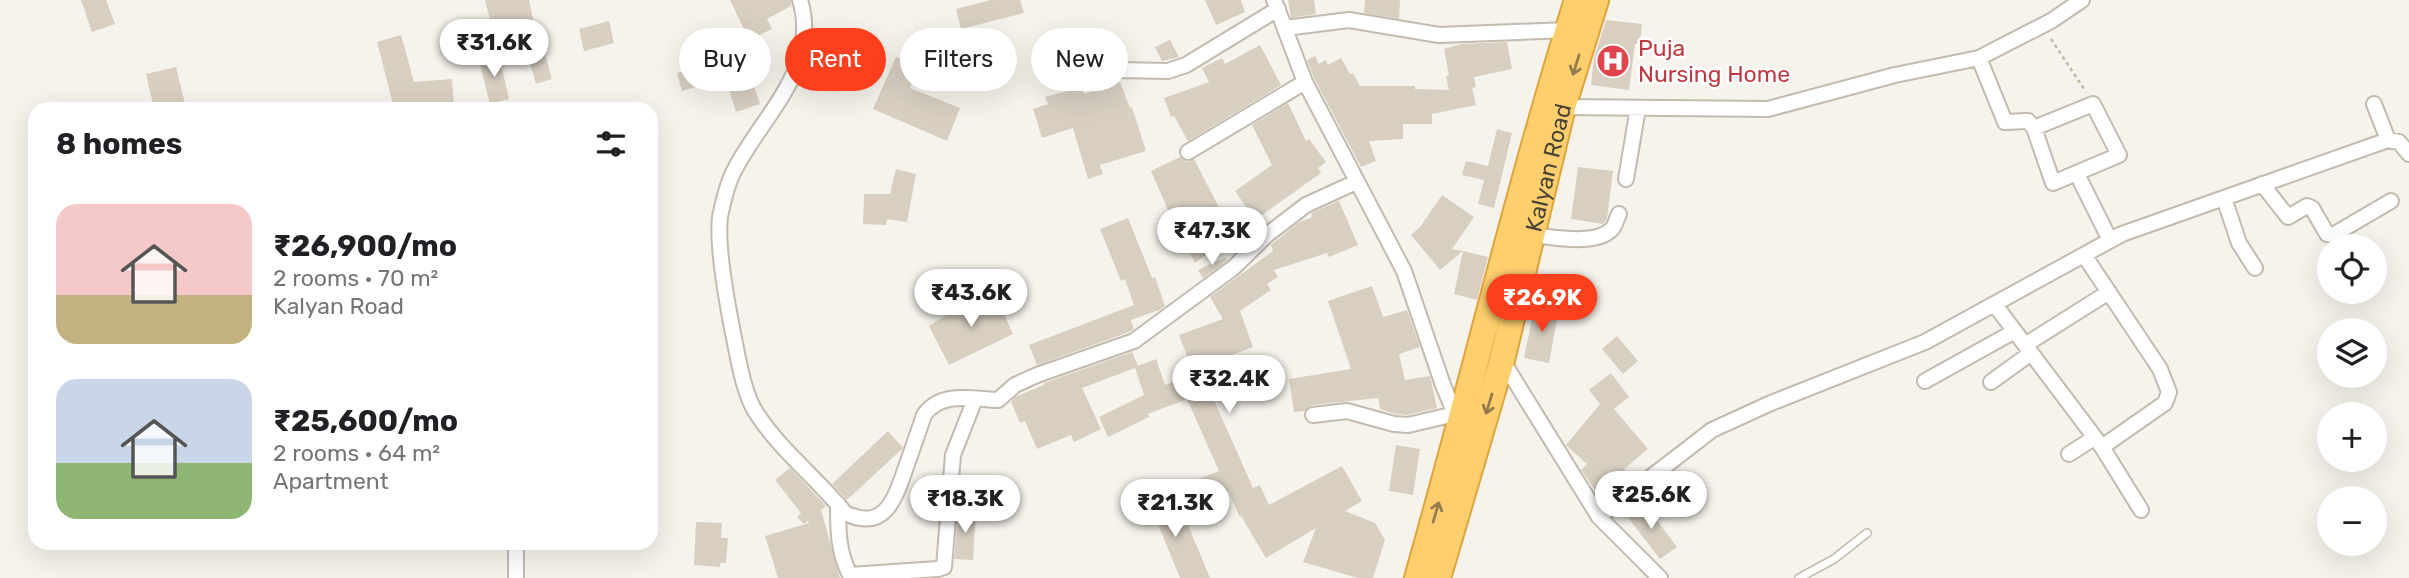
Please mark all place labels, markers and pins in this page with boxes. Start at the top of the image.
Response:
pin: ₹31.6K [437,20,551,79]
place label: Puja Nursing Home [1638,34,1790,88]
hospital icon: Puja Nursing Home [1594,42,1632,80]
pin: ₹47.3K [1155,208,1269,267]
pin: ₹43.6K [914,270,1028,329]
pin: ₹26.9K [1485,274,1599,334]
pin: ₹32.4K [1172,356,1286,415]
pin: ₹25.6K [1594,472,1708,531]
pin: ₹18.3K [908,476,1022,535]
pin: ₹21.3K [1118,480,1232,539]

